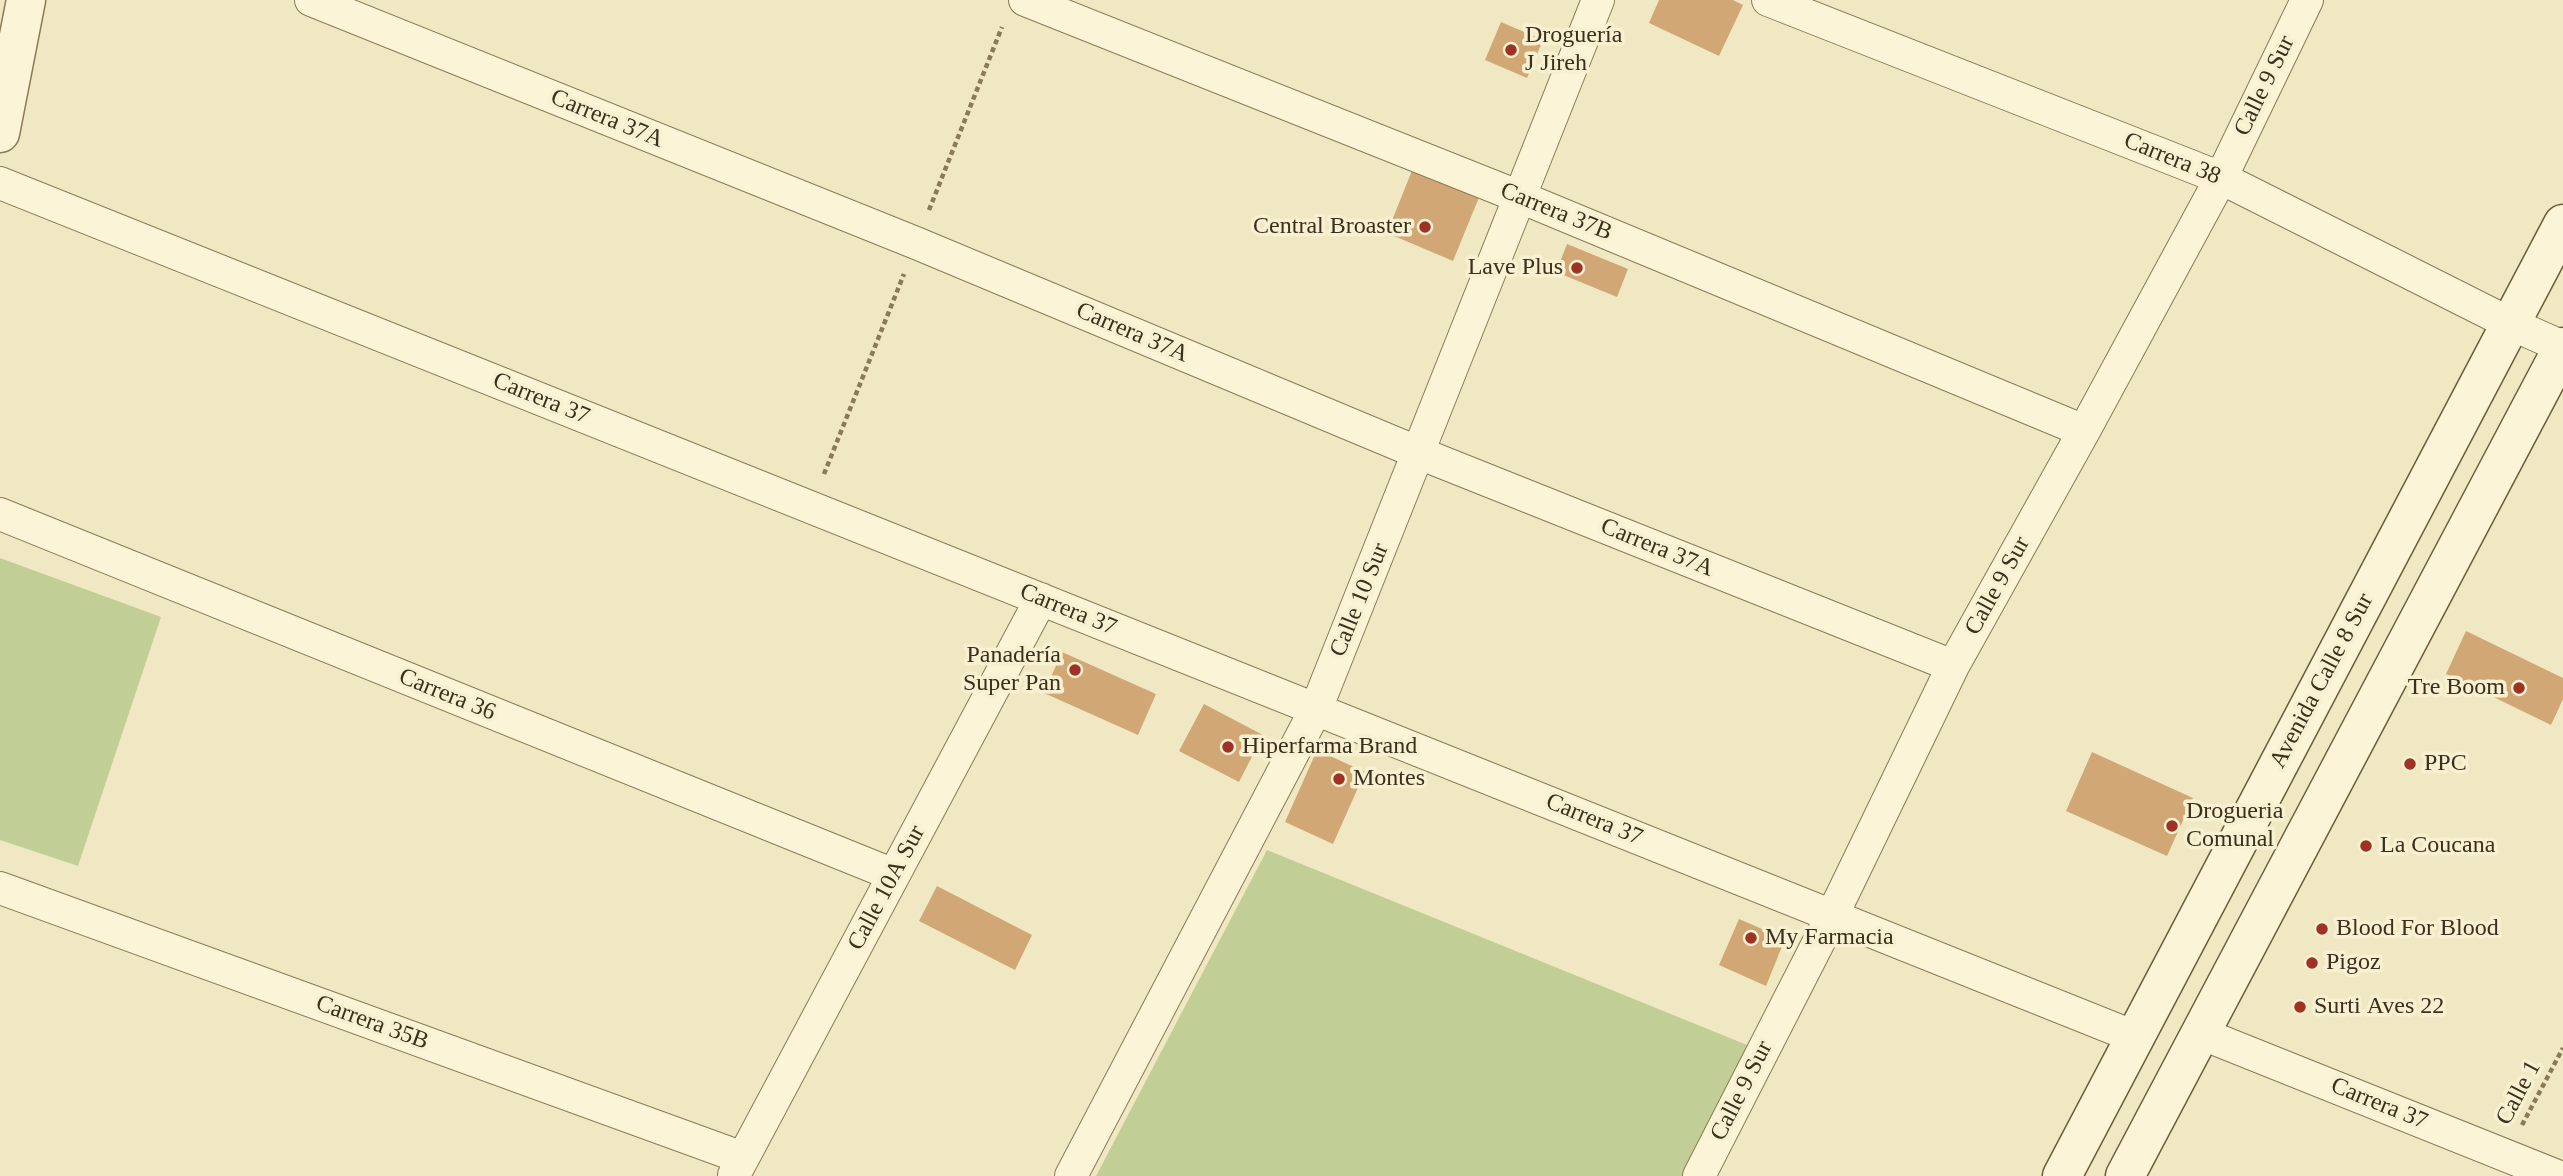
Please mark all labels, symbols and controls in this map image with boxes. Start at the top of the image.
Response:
place label: Droguería J Jireh [1525,22,1622,78]
street label: Calle 9 Sur [2228,31,2302,141]
marker: Droguería J Jireh [1503,42,1519,58]
street label: Carrera 37A [546,83,668,155]
street label: Carrera 38 [2119,127,2225,191]
street label: Carrera 37B [1496,177,1616,247]
place label: Central Broaster [1253,213,1411,241]
marker: Central Broaster [1417,219,1433,235]
place label: Lave Plus [1468,254,1563,282]
marker: Lave Plus [1569,260,1585,276]
street label: Carrera 37A [1071,296,1193,370]
street label: Carrera 37 [488,367,594,431]
street label: Carrera 37A [1596,512,1718,584]
street label: Calle 9 Sur [1959,532,2037,640]
street label: Calle 10 Sur [1324,539,1396,661]
street label: Carrera 37 [1015,578,1121,642]
street label: Avenida Calle 8 Sur [2264,589,2380,773]
place label: Panadería Super Pan [963,642,1061,698]
marker: Panadería Super Pan [1067,662,1083,678]
street label: Carrera 36 [394,663,500,727]
place label: Tre Boom [2408,674,2505,702]
marker: Tre Boom [2511,680,2527,696]
place label: Hiperfarma Brand [1242,733,1417,761]
marker: Hiperfarma Brand [1220,739,1236,755]
place label: PPC [2424,750,2467,778]
marker: PPC [2402,756,2418,772]
place label: Montes [1353,765,1425,793]
marker: Montes [1331,771,1347,787]
street label: Carrera 37 [1541,788,1647,852]
place label: Drogueria Comunal [2186,798,2283,854]
marker: Drogueria Comunal [2164,818,2180,834]
street label: Calle 10A Sur [842,821,932,955]
place label: La Coucana [2380,832,2495,860]
marker: La Coucana [2358,838,2374,854]
place label: Blood For Blood [2336,915,2499,943]
marker: Blood For Blood [2314,921,2330,937]
place label: My Farmacia [1765,924,1894,952]
marker: My Farmacia [1743,930,1759,946]
place label: Pigoz [2326,949,2381,977]
marker: Pigoz [2304,955,2320,971]
street label: Carrera 35B [312,989,432,1057]
place label: Surti Aves 22 [2314,993,2444,1021]
marker: Surti Aves 22 [2292,999,2308,1015]
street label: Calle 9 Sur [1705,1036,1779,1146]
street label: Calle 1 [2490,1056,2548,1130]
street label: Carrera 37 [2326,1072,2432,1136]

